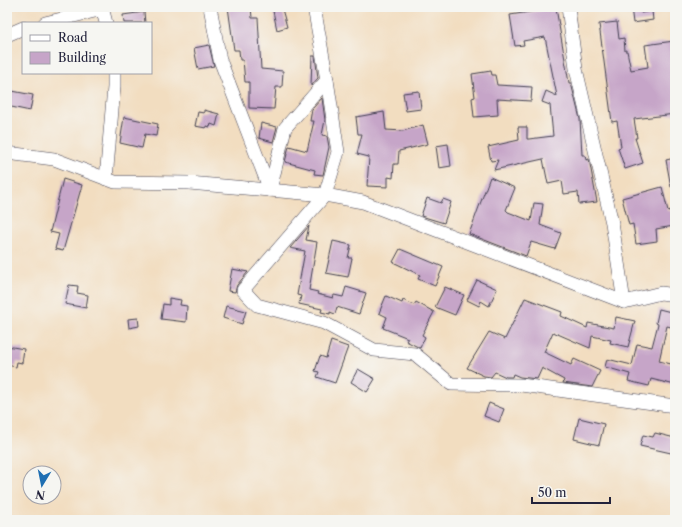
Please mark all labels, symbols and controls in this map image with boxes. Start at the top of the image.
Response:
legend [22,22,152,74]
text: Road [58,30,88,45]
text: Building [58,50,106,65]
north arrow [22,465,62,505]
scale bar [532,479,610,505]
text: 50 m [538,485,567,500]
text: N [34,487,46,503]

